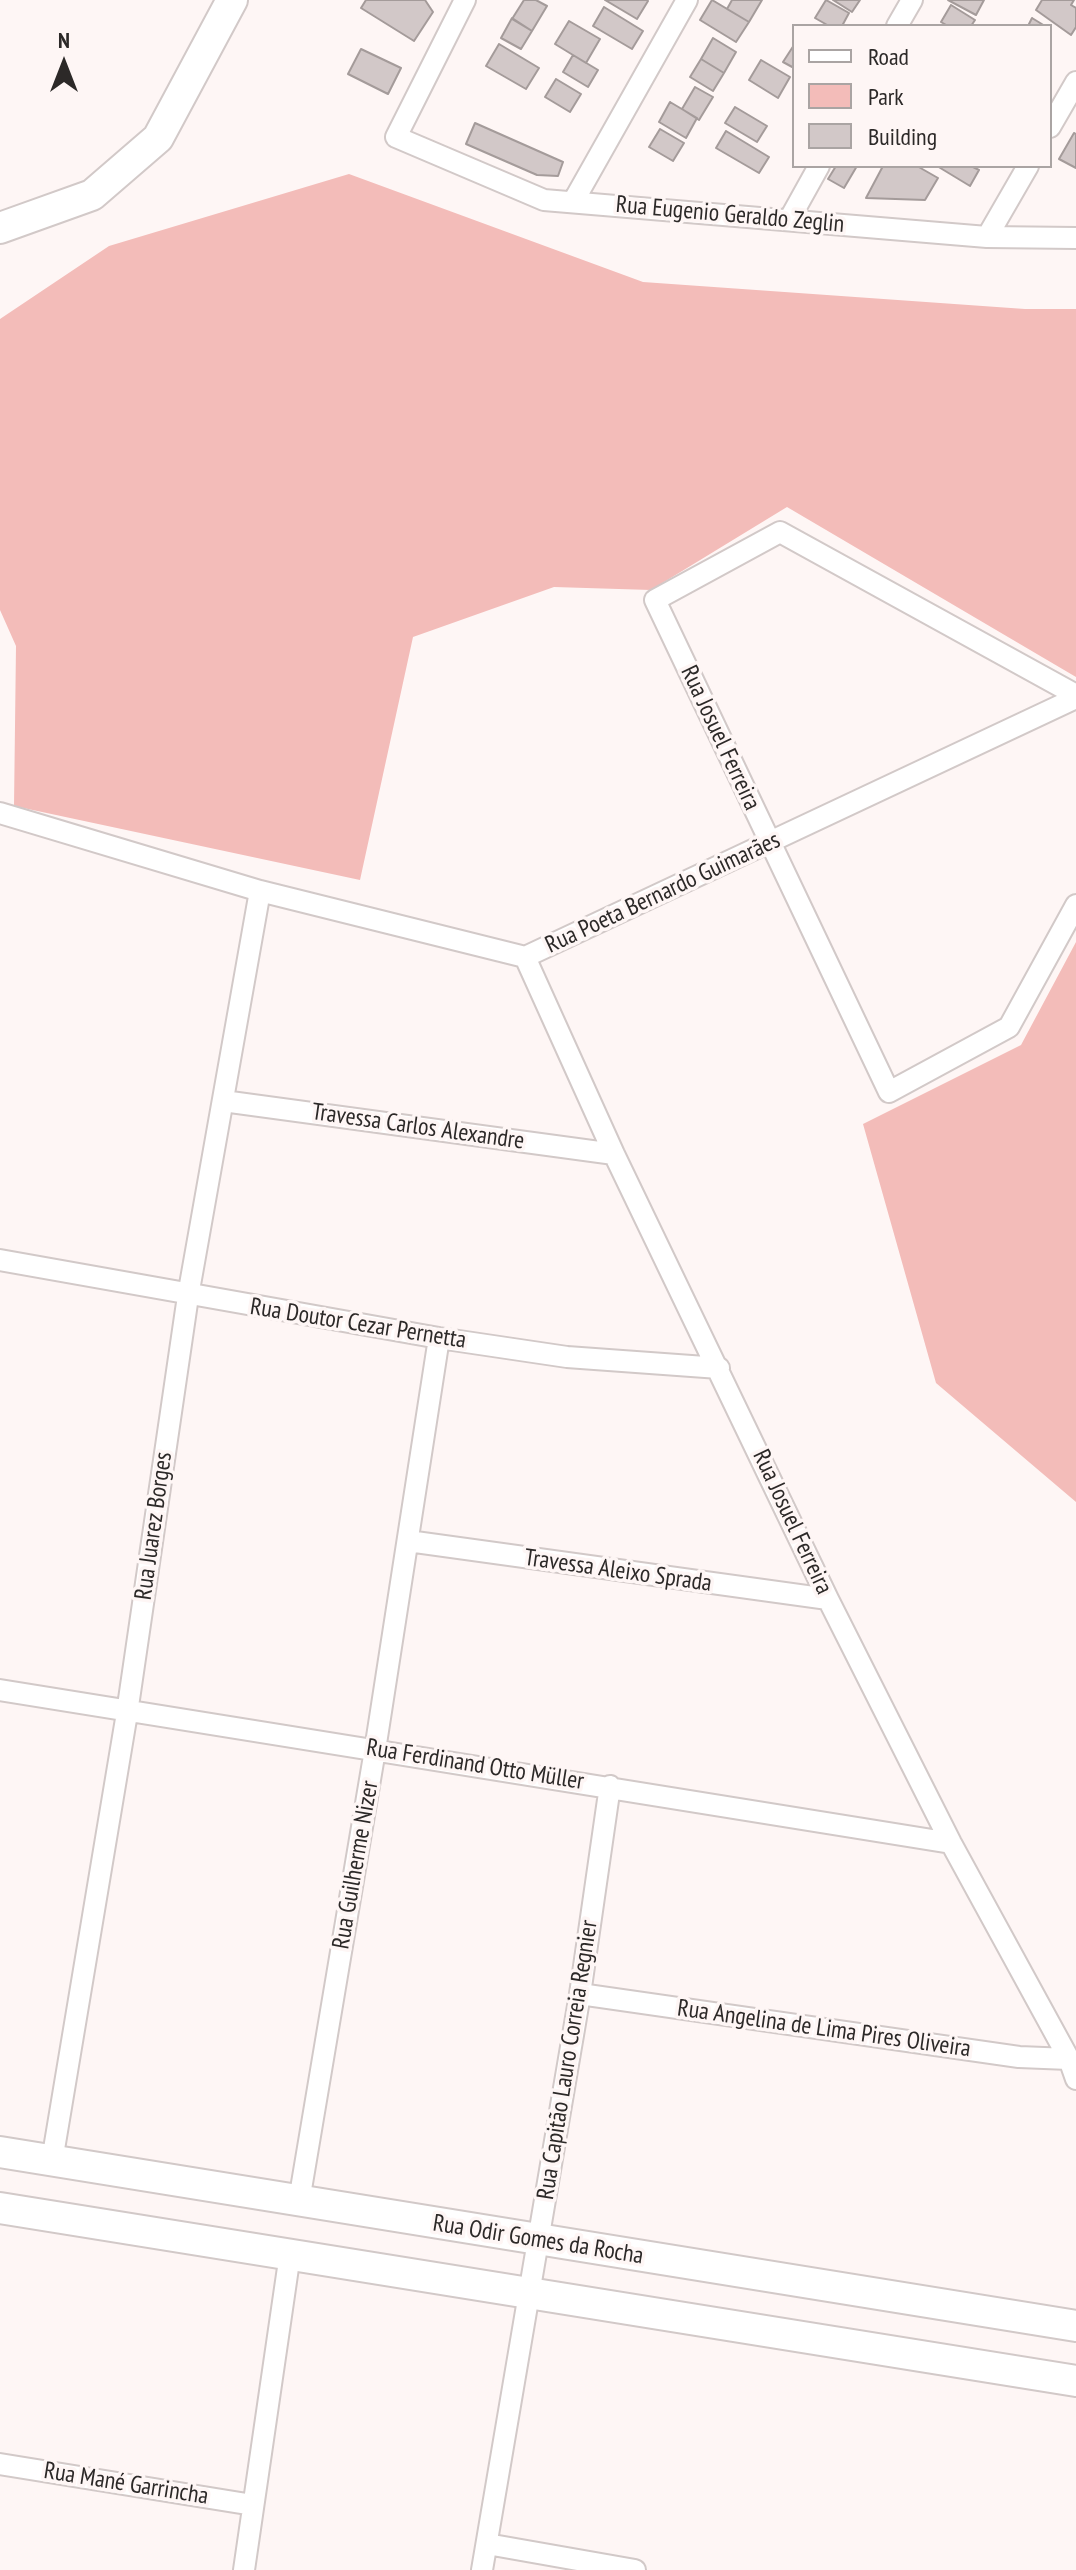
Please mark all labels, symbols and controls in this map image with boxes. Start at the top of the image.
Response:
north arrow [24,24,104,104]
legend [792,24,1052,168]
text: N [58,26,70,54]
text: Road [868,41,909,72]
text: Park [868,81,904,112]
text: Building [868,121,937,152]
street label: Rua Eugenio Geraldo Zeglin [615,191,845,239]
street label: Rua Josuel Ferreira [674,661,766,815]
street label: Rua Poeta Bernardo Guimarães [541,826,785,960]
street label: Travessa Carlos Alexandre [310,1098,526,1156]
street label: Rua Doutor Cezar Pernetta [248,1293,468,1355]
street label: Rua Josuel Ferreira [746,1445,838,1599]
street label: Rua Juarez Borges [129,1450,179,1602]
street label: Travessa Aleixo Sprada [522,1544,714,1598]
street label: Rua Ferdinand Otto Müller [364,1734,586,1796]
street label: Rua Guilherme Nizer [327,1779,385,1951]
street label: Rua Capitão Lauro Correia Regnier [532,1918,604,2202]
street label: Rua Angelina de Lima Pires Oliveira [675,1994,973,2064]
street label: Rua Odir Gomes da Rocha [431,2209,645,2271]
street label: Rua Mané Garrincha [42,2457,210,2511]

